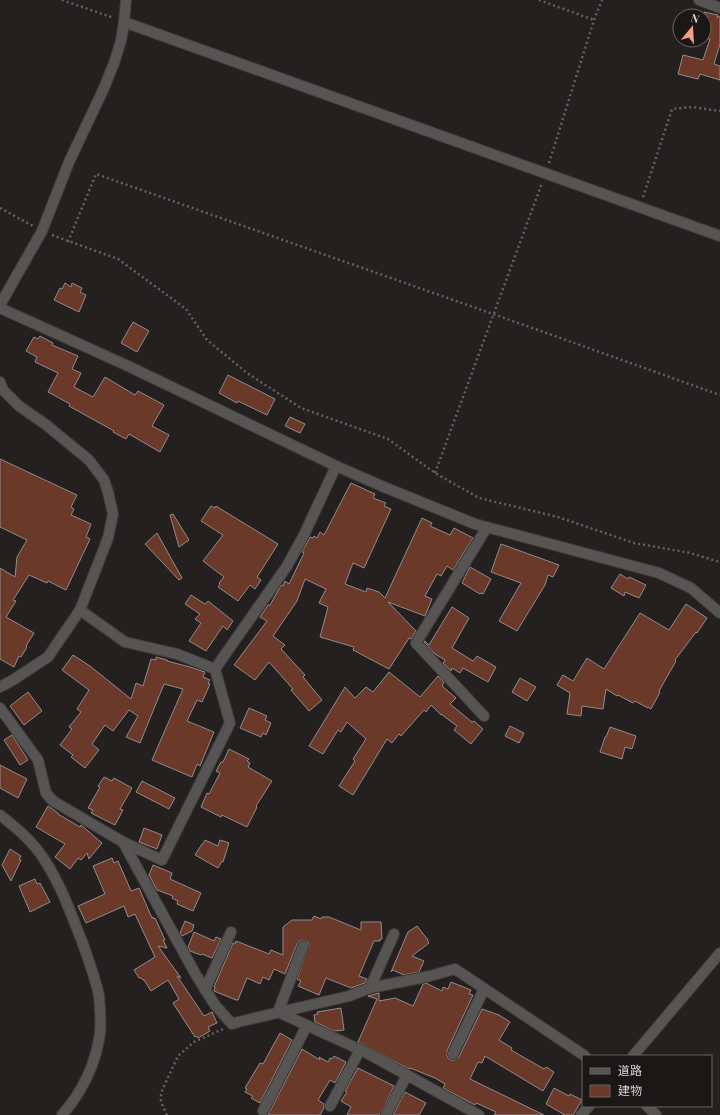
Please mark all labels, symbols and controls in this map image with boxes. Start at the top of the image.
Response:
north arrow [672,8,712,48]
text: N [689,10,701,26]
legend [582,1055,712,1107]
text: 道路 [618,1062,642,1078]
text: 建物 [618,1082,642,1098]

